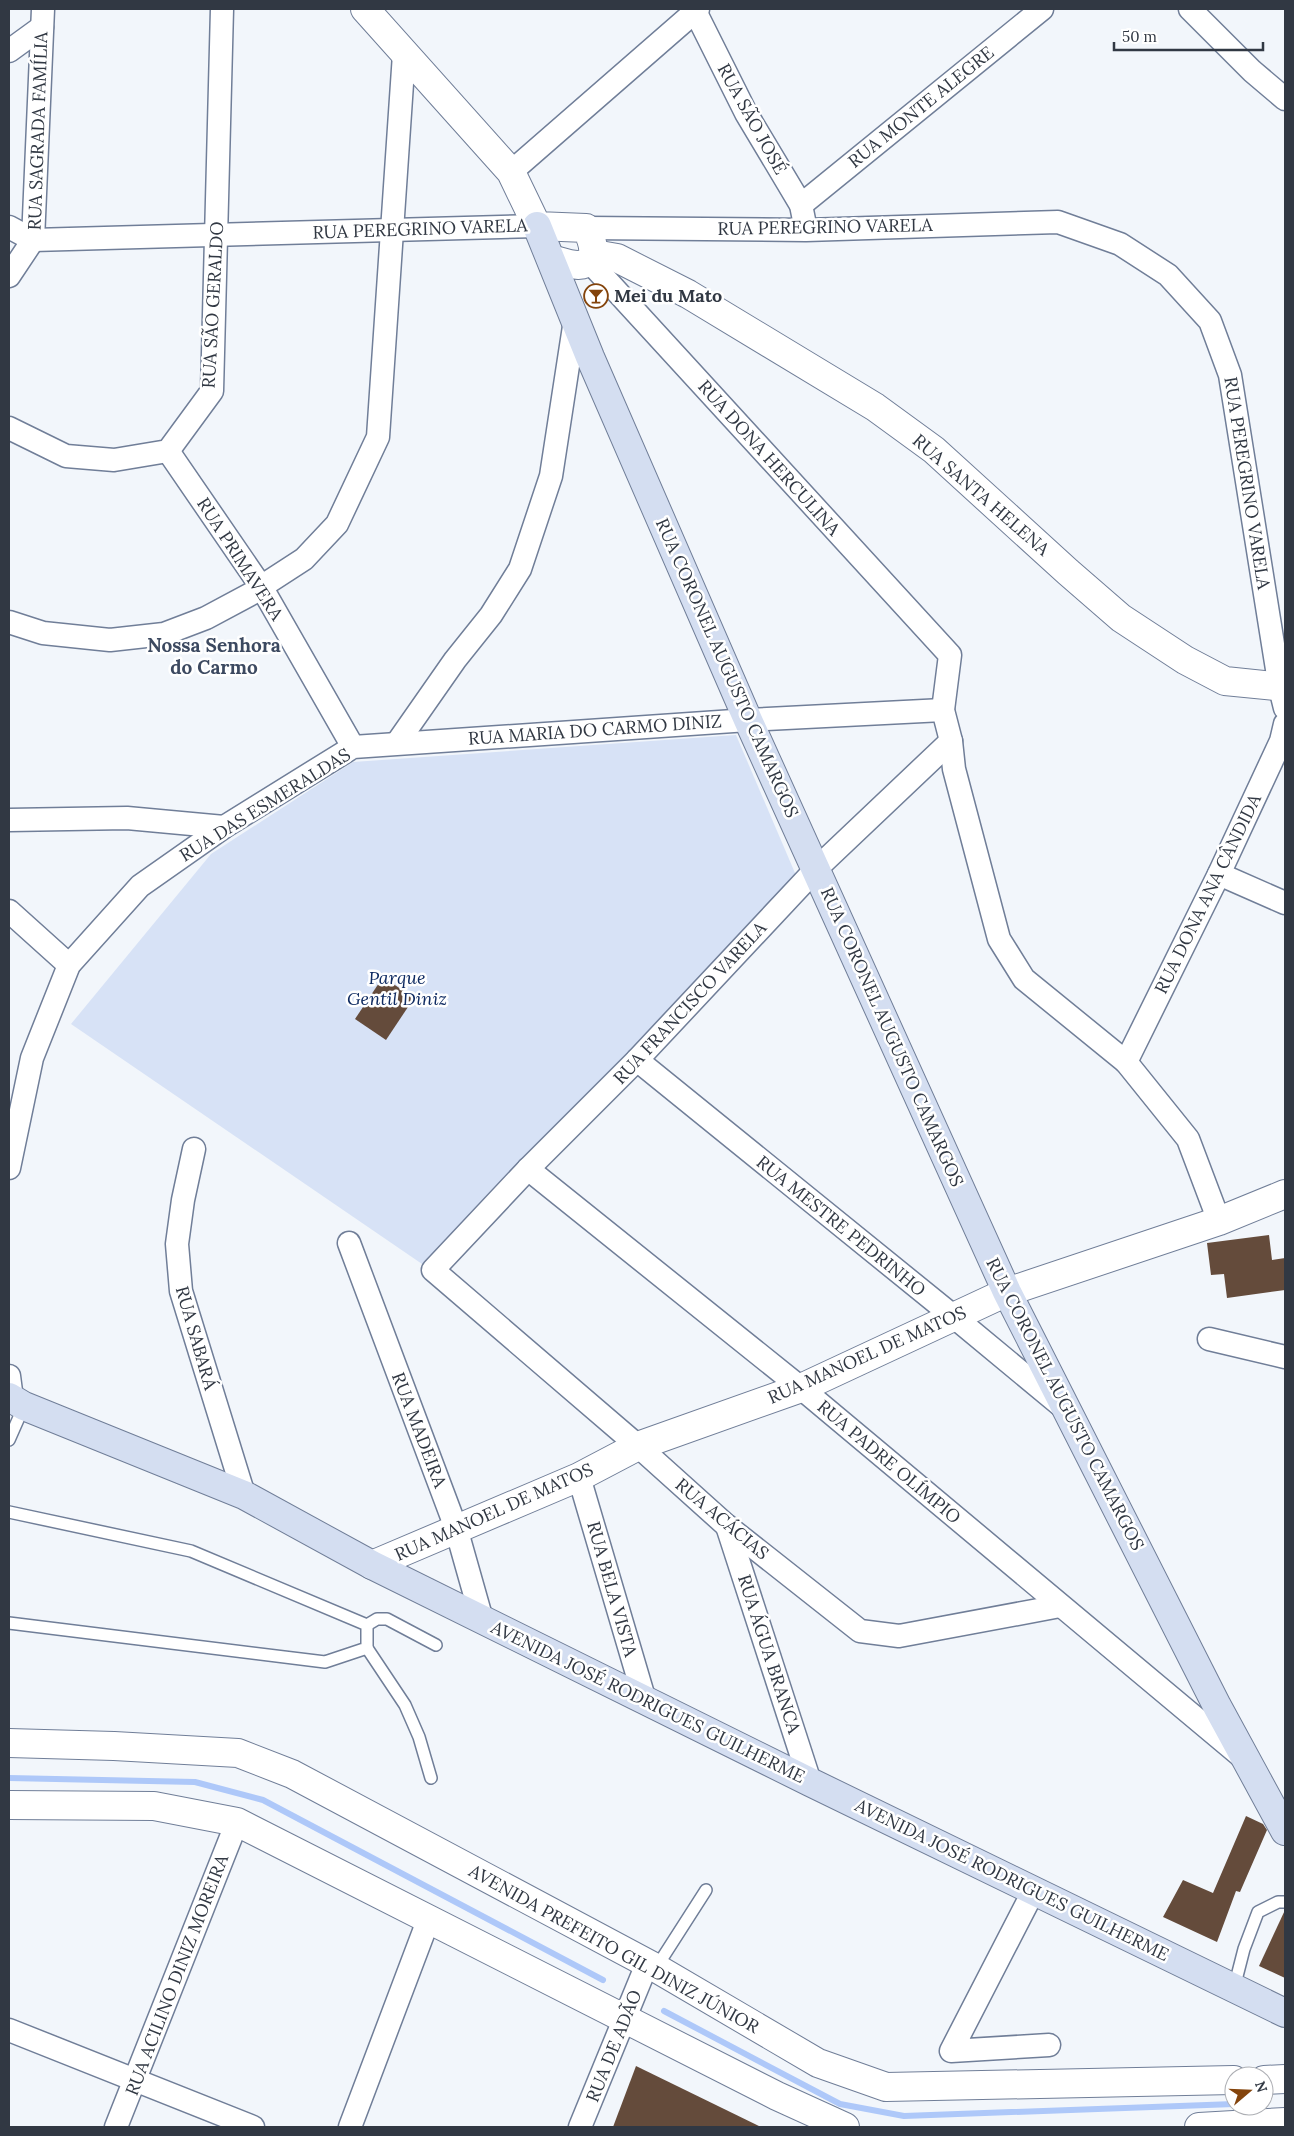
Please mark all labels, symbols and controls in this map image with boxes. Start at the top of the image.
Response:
scale bar [1114,20,1263,52]
text: 50 m [1122,27,1157,46]
street label: RUA SAGRADA FAMÍLIA [23,31,52,231]
street label: RUA MONTE ALEGRE [843,41,998,173]
street label: RUA SÃO JOSÉ [713,59,792,178]
street label: RUA PEREGRINO VARELA [312,213,529,244]
street label: RUA PEREGRINO VARELA [717,213,934,240]
street label: RUA SÃO GERALDO [197,221,228,389]
bar icon: Mei du Mato [583,283,609,309]
place label: Mei du Mato [614,284,722,307]
street label: RUA DONA HERCULINA [693,375,846,541]
street label: RUA PEREGRINO VARELA [1219,375,1276,592]
street label: RUA SANTA HELENA [908,429,1055,561]
street label: RUA PRIMAVERA [192,493,289,625]
street label: RUA CORONEL AUGUSTO CAMARGOS [651,514,804,821]
district label: Nossa Senhora do Carmo [147,633,281,679]
street label: RUA MARIA DO CARMO DINIZ [467,709,723,750]
street label: RUA DAS ESMERALDAS [175,743,354,867]
street label: RUA DONA ANA CÂNDIDA [1149,789,1266,998]
street label: RUA CORONEL AUGUSTO CAMARGOS [816,883,969,1190]
street label: RUA FRANCISCO VARELA [608,916,772,1089]
park label: Parque Gentil Diniz [347,966,447,1010]
street label: RUA MESTRE PEDRINHO [752,1150,931,1301]
street label: RUA CORONEL AUGUSTO CAMARGOS [981,1254,1150,1554]
street label: RUA SABARÁ [171,1283,223,1393]
street label: RUA MANOEL DE MATOS [764,1300,970,1409]
street label: RUA MADEIRA [387,1369,452,1492]
street label: RUA PADRE OLÍMPIO [813,1395,966,1528]
street label: RUA MANOEL DE MATOS [391,1457,597,1566]
street label: RUA ACÁCIAS [671,1473,774,1564]
street label: RUA BELA VISTA [582,1519,643,1660]
street label: RUA ÁGUA BRANCA [733,1571,806,1737]
street label: AVENIDA JOSÉ RODRIGUES GUILHERME [487,1615,809,1788]
street label: AVENIDA JOSÉ RODRIGUES GUILHERME [851,1793,1173,1966]
street label: RUA ACILINO DINIZ MOREIRA [120,1850,233,2099]
street label: AVENIDA PREFEITO GIL DINIZ JÚNIOR [464,1858,764,2039]
street label: RUA DE ADÃO [581,1986,647,2105]
north arrow [1224,2066,1274,2116]
text: N [1251,2079,1272,2095]

